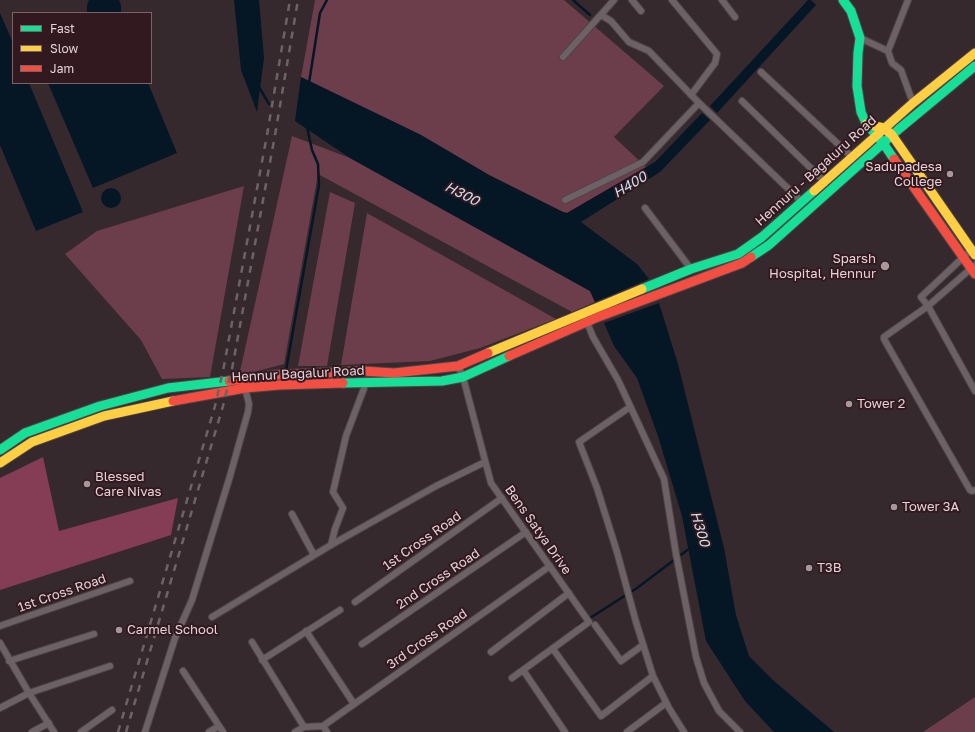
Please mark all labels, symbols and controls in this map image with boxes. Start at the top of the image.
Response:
legend [12,12,152,84]
text: Fast [50,21,75,36]
text: Slow [50,41,78,56]
text: Jam [50,61,74,76]
street label: Hennuru - Bagaluru Road [752,113,880,229]
place label: Sadupadesa College [865,159,942,190]
water label: H400 [610,168,650,202]
marker: Sadupadesa College [945,169,955,179]
water label: H300 [442,178,482,210]
place label: Sparsh Hospital, Hennur [769,251,876,282]
marker: Sparsh Hospital, Hennur [879,260,891,272]
street label: Hennur Bagalur Road [231,363,365,385]
place label: Tower 2 [857,396,905,412]
marker: Tower 2 [844,399,854,409]
place label: Blessed Care Nivas [95,469,161,500]
marker: Blessed Care Nivas [82,479,92,489]
street label: Bens Satya Drive [501,482,575,578]
place label: Tower 3A [902,499,959,515]
marker: Tower 3A [889,502,899,512]
street label: 1st Cross Road [380,508,464,574]
water label: H300 [687,509,713,549]
street label: 2nd Cross Road [393,545,483,613]
place label: T3B [817,560,841,576]
marker: T3B [804,563,814,573]
street label: 1st Cross Road [16,571,108,615]
street label: 3rd Cross Road [384,606,470,672]
place label: Carmel School [127,622,218,638]
marker: Carmel School [114,625,124,635]

